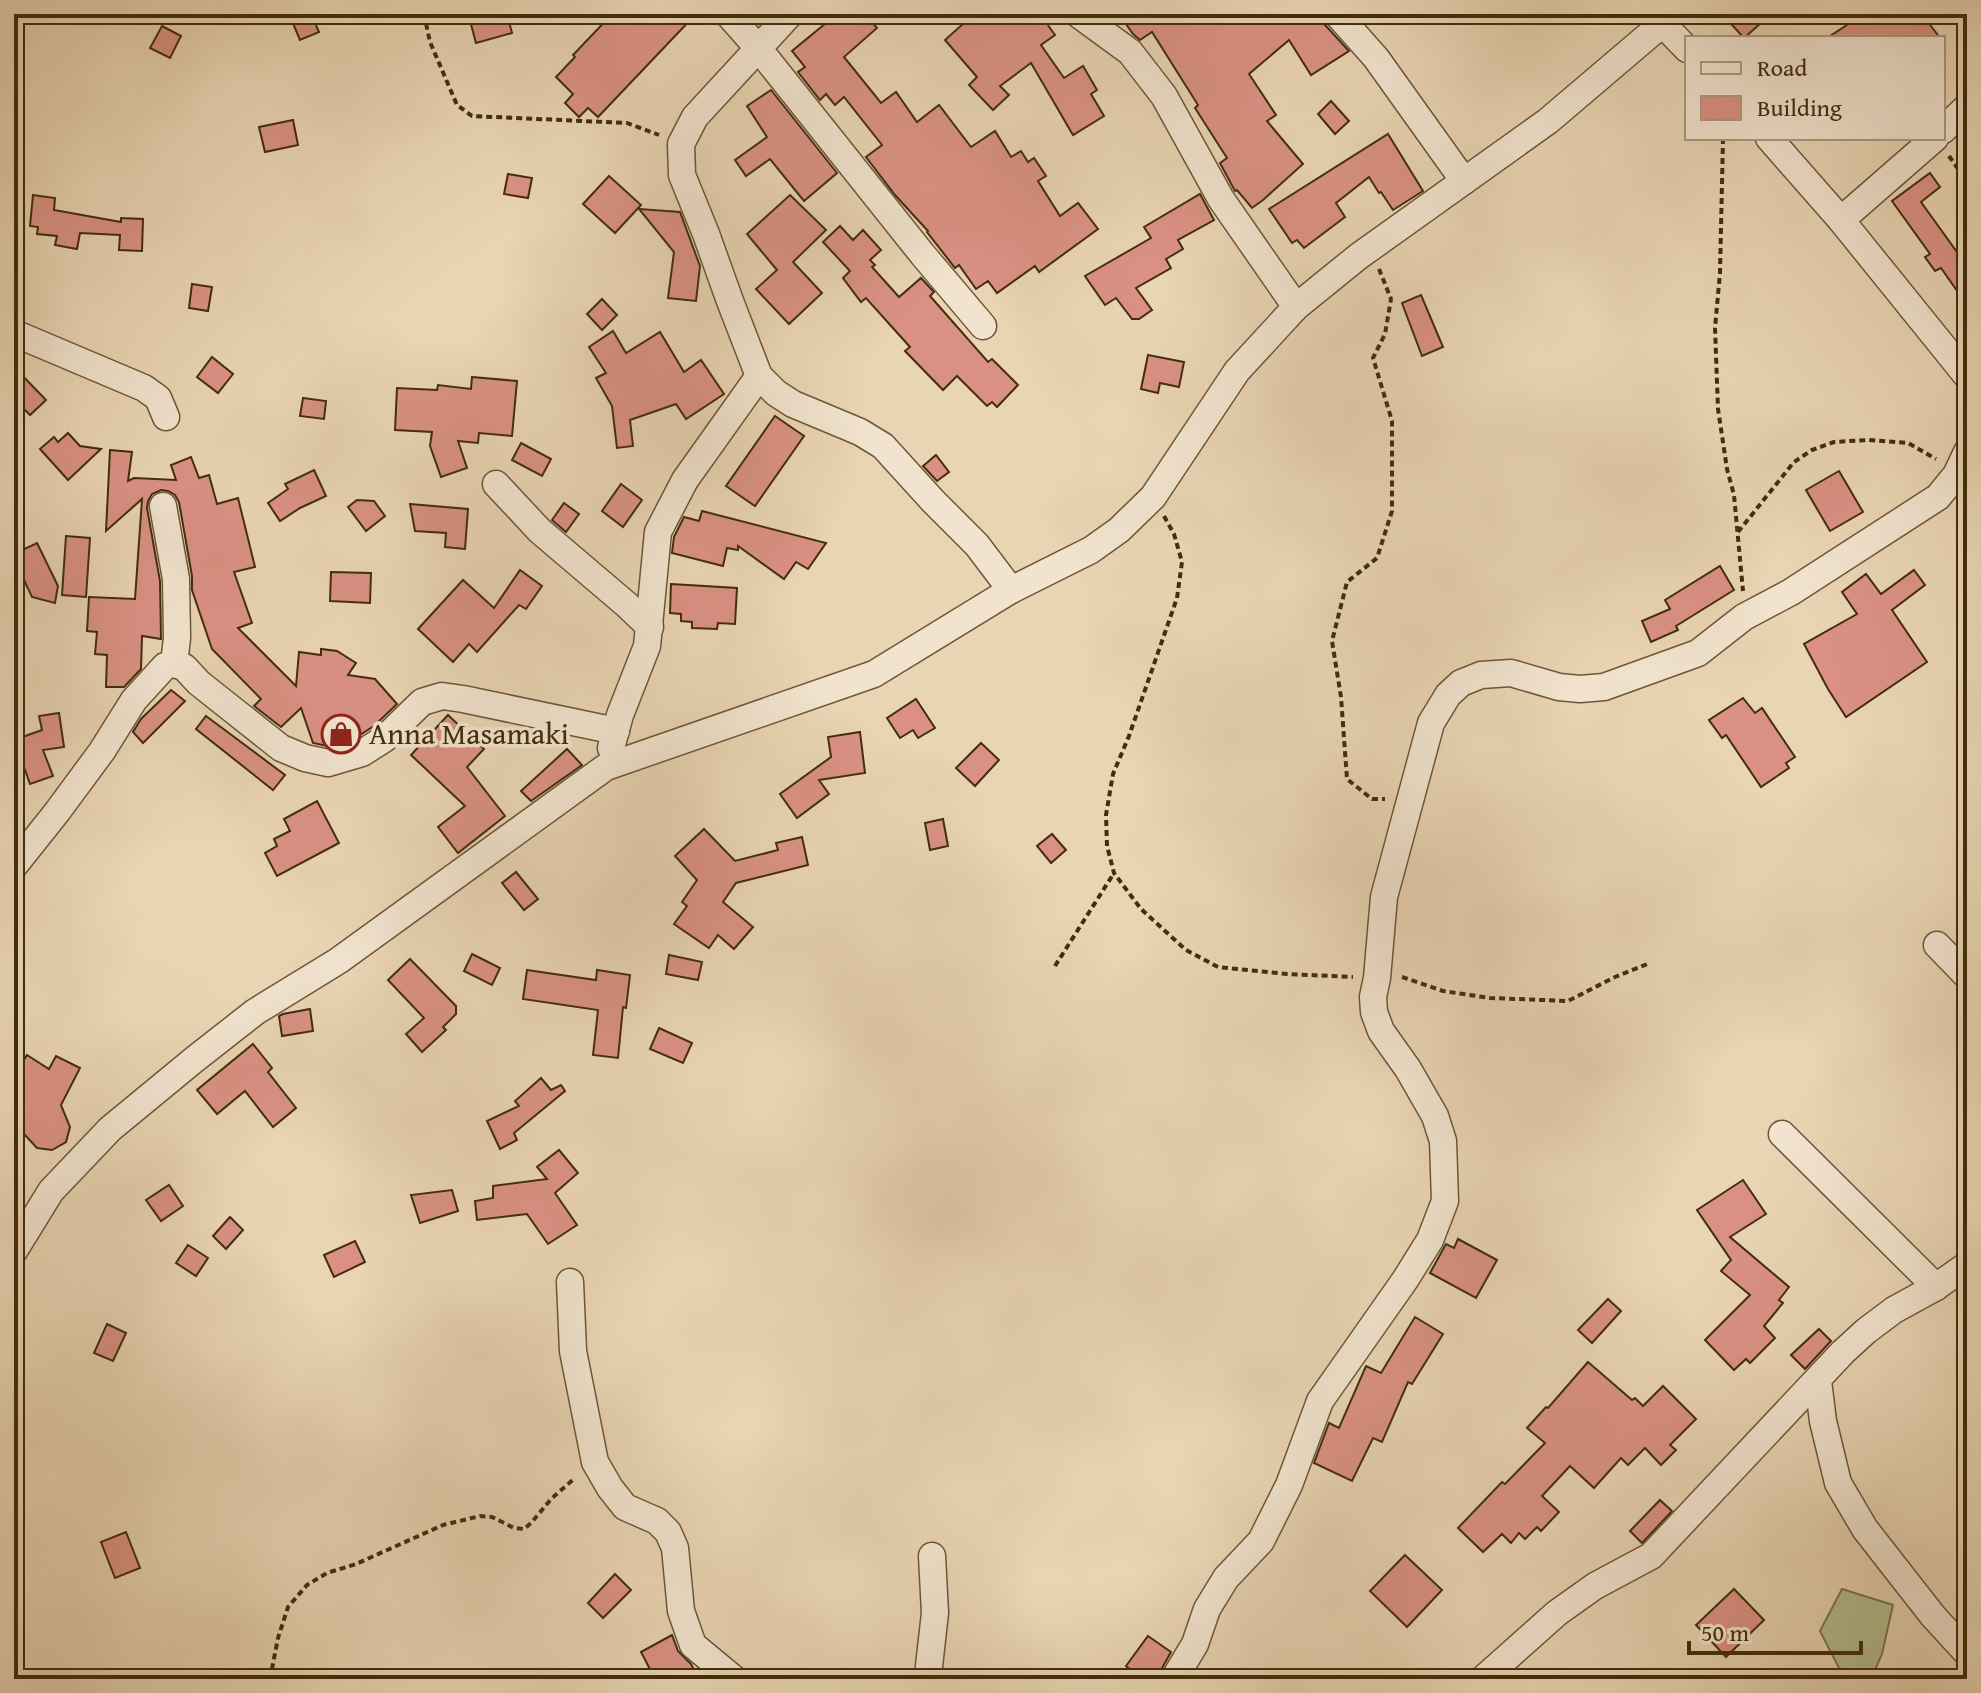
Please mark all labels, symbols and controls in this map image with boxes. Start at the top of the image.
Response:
legend [1685,36,1945,140]
text: Road [1757,50,1807,85]
text: Building [1757,90,1842,125]
place label: Anna Masamaki [369,711,569,755]
shop icon: Anna Masamaki [320,713,362,755]
scale bar [1689,1605,1861,1655]
text: 50 m [1701,1615,1749,1650]

